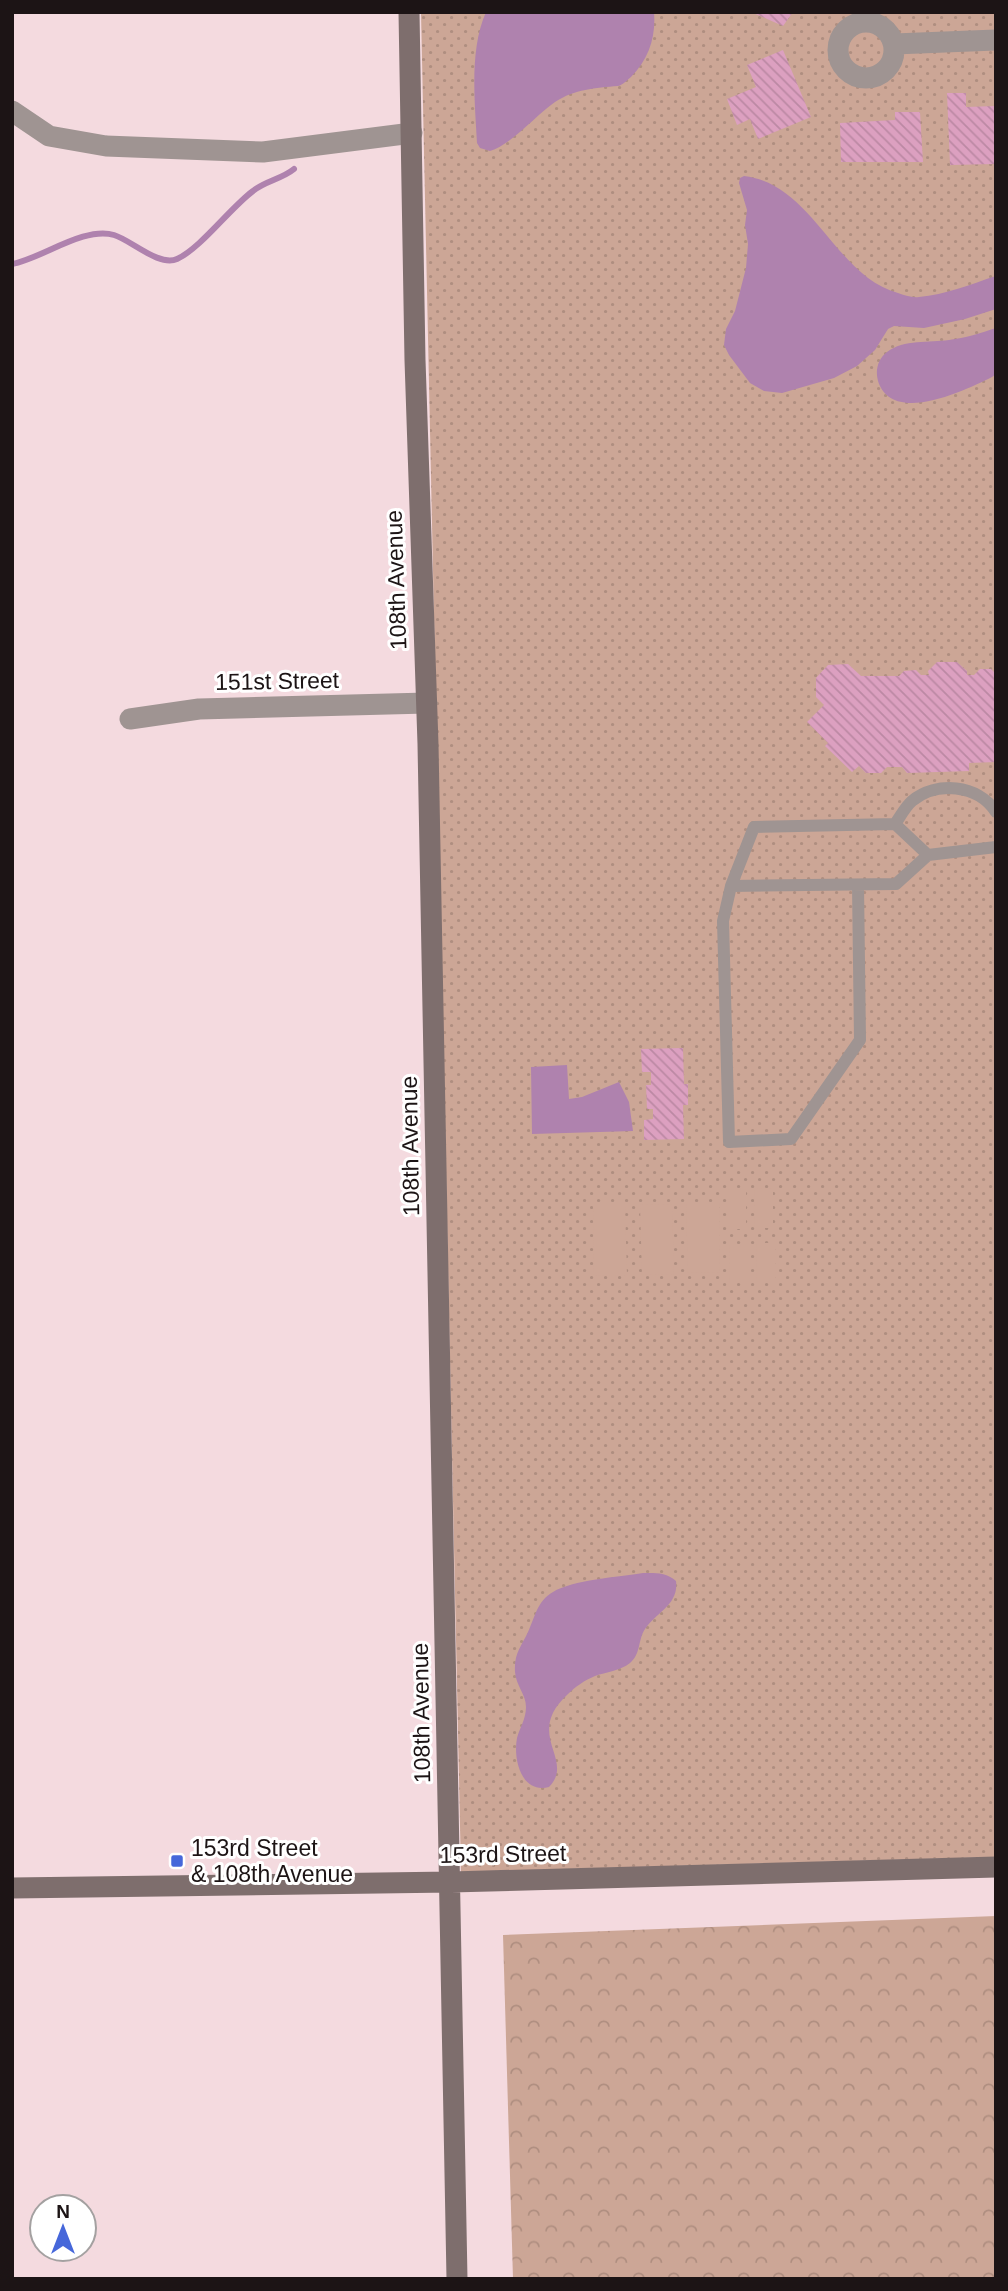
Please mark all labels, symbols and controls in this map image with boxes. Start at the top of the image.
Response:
street label: 108th Avenue [381,509,411,651]
street label: 151st Street [215,667,340,695]
street label: 108th Avenue [396,1076,424,1216]
street label: 108th Avenue [407,1643,435,1783]
place label: 153rd Street & 108th Avenue [191,1835,353,1887]
street label: 153rd Street [439,1840,567,1868]
marker: 153rd Street & 108th Avenue [169,1853,185,1869]
north arrow [28,2193,98,2263]
text: N [56,2201,70,2222]

